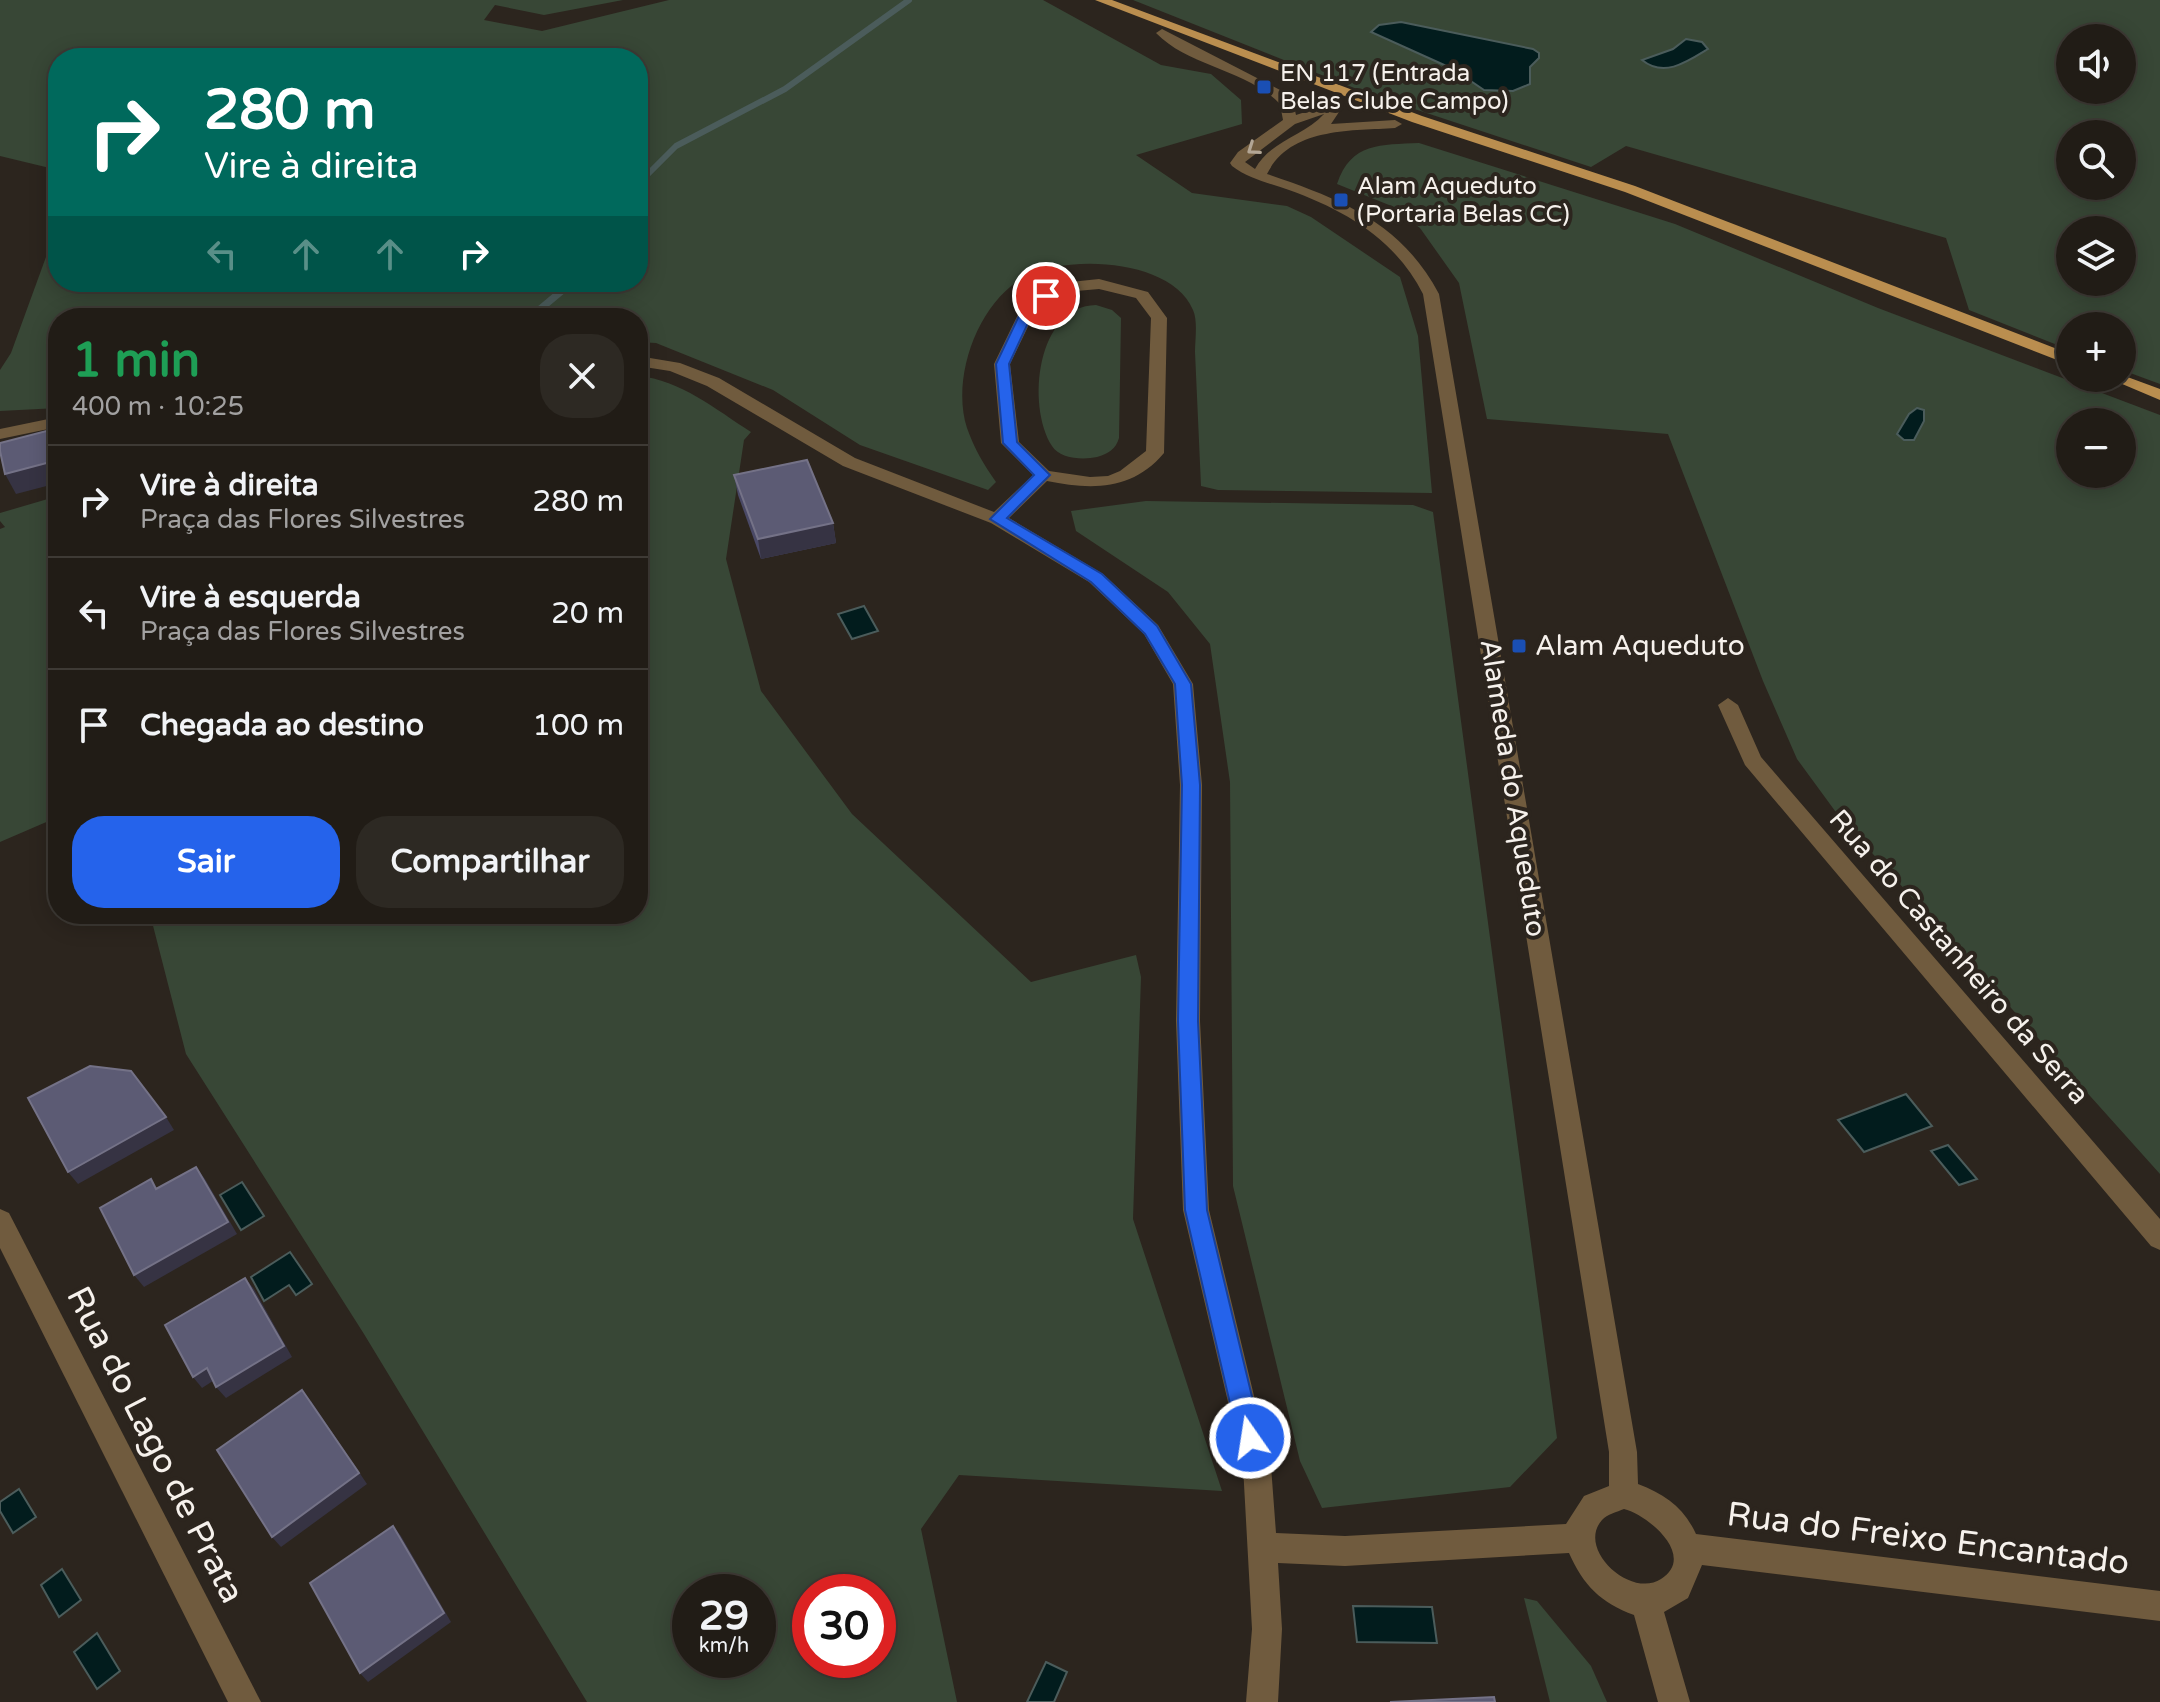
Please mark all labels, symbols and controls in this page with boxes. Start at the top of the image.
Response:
map controls [2056,24,2136,488]
button: sound [2056,24,2136,104]
place label: EN 117 (Entrada Belas Clube Campo) [1280,59,1508,116]
text: 280 m [204,77,375,144]
marker: EN 117 (Entrada Belas Clube Campo) [1255,78,1273,96]
icon: right [72,80,176,184]
button: search [2056,120,2136,200]
one-way arrow [1247,139,1262,154]
text: Vire à direita [204,145,418,188]
place label: Alam Aqueduto (Portaria Belas CC) [1357,172,1570,229]
marker: Alam Aqueduto (Portaria Belas CC) [1332,191,1350,209]
button: layers [2056,216,2136,296]
icon: left [200,232,244,276]
icon: ahead [284,232,328,276]
icon: ahead [368,232,412,276]
icon: right [452,232,496,276]
pin [1012,262,1080,330]
icon: arrive [1024,274,1068,318]
button: + [2056,312,2136,392]
text: 1 min [72,332,200,390]
button: close [540,334,624,418]
text: 400 m · 10:25 [72,391,244,422]
button: − [2056,408,2136,488]
text: Vire à direita [140,467,319,504]
icon: right [72,479,116,523]
text: 280 m [532,483,624,520]
text: Praça das Flores Silvestres [140,504,465,535]
text: Vire à esquerda [140,579,361,616]
icon: left [72,591,116,635]
text: 20 m [551,595,624,632]
text: Praça das Flores Silvestres [140,616,465,647]
place label: Alam Aqueduto [1535,629,1745,663]
street label: Alameda do Aqueduto [1473,637,1553,939]
marker: Alam Aqueduto [1510,637,1528,655]
icon: arrive [72,703,116,747]
text: Chegada ao destino [140,707,424,744]
text: 100 m [532,707,624,744]
street label: Rua do Castanheiro da Serra [1822,803,2096,1111]
button: Sair [72,816,340,908]
button: Compartilhar [356,816,624,908]
street label: Rua do Lago de Prata [57,1280,253,1610]
position arrow [1208,1396,1292,1480]
street label: Rua do Freixo Encantado [1724,1494,2132,1584]
speed limit sign: 30 [792,1574,896,1678]
text: 29 [699,1592,749,1640]
text: km/h [699,1634,749,1658]

